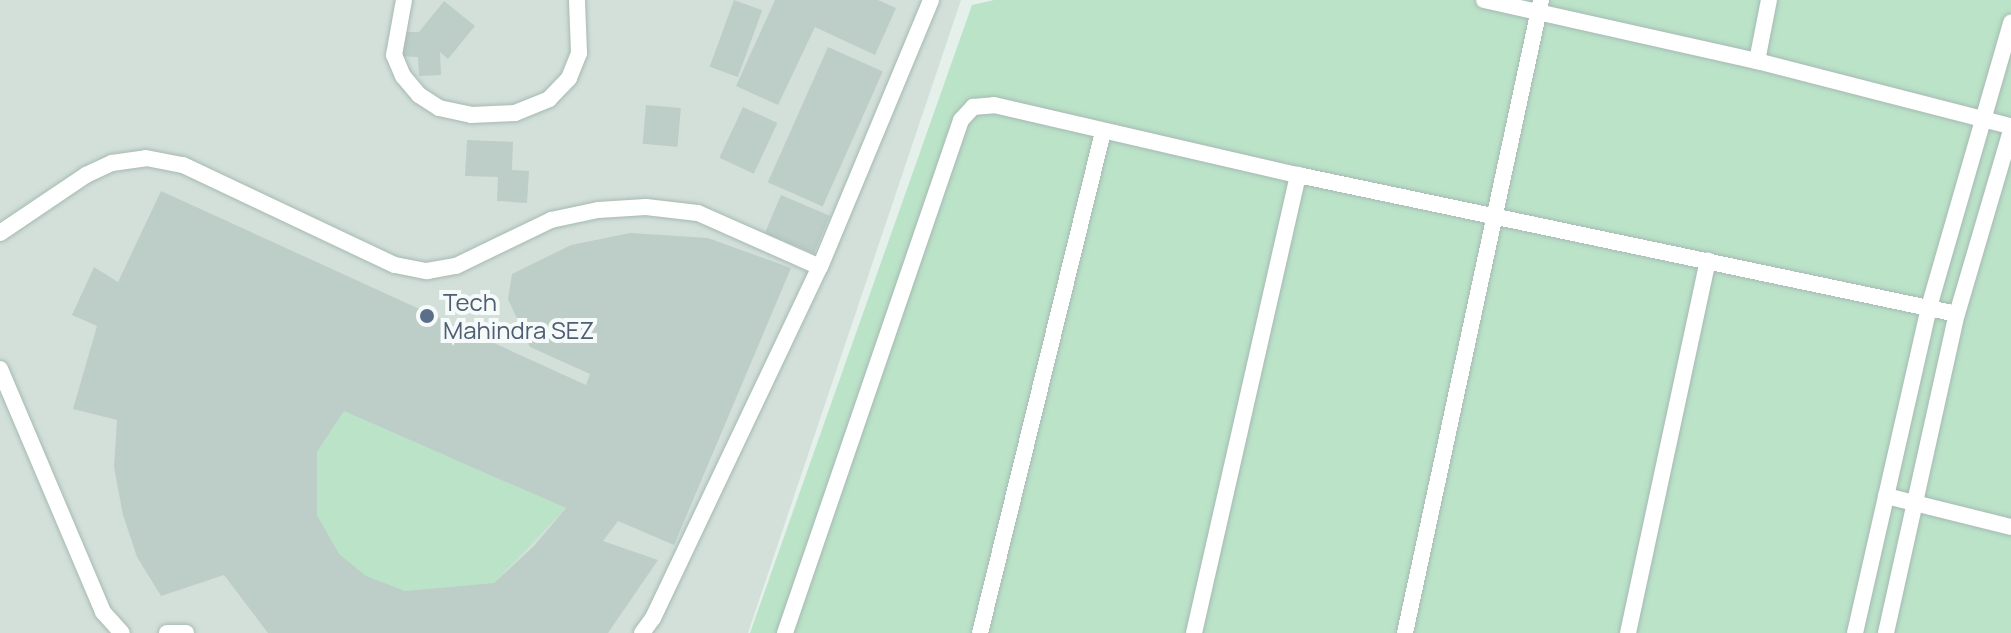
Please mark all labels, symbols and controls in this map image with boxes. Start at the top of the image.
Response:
place label: Tech Mahindra SEZ [443,288,594,344]
marker: Tech Mahindra SEZ [418,307,436,325]

